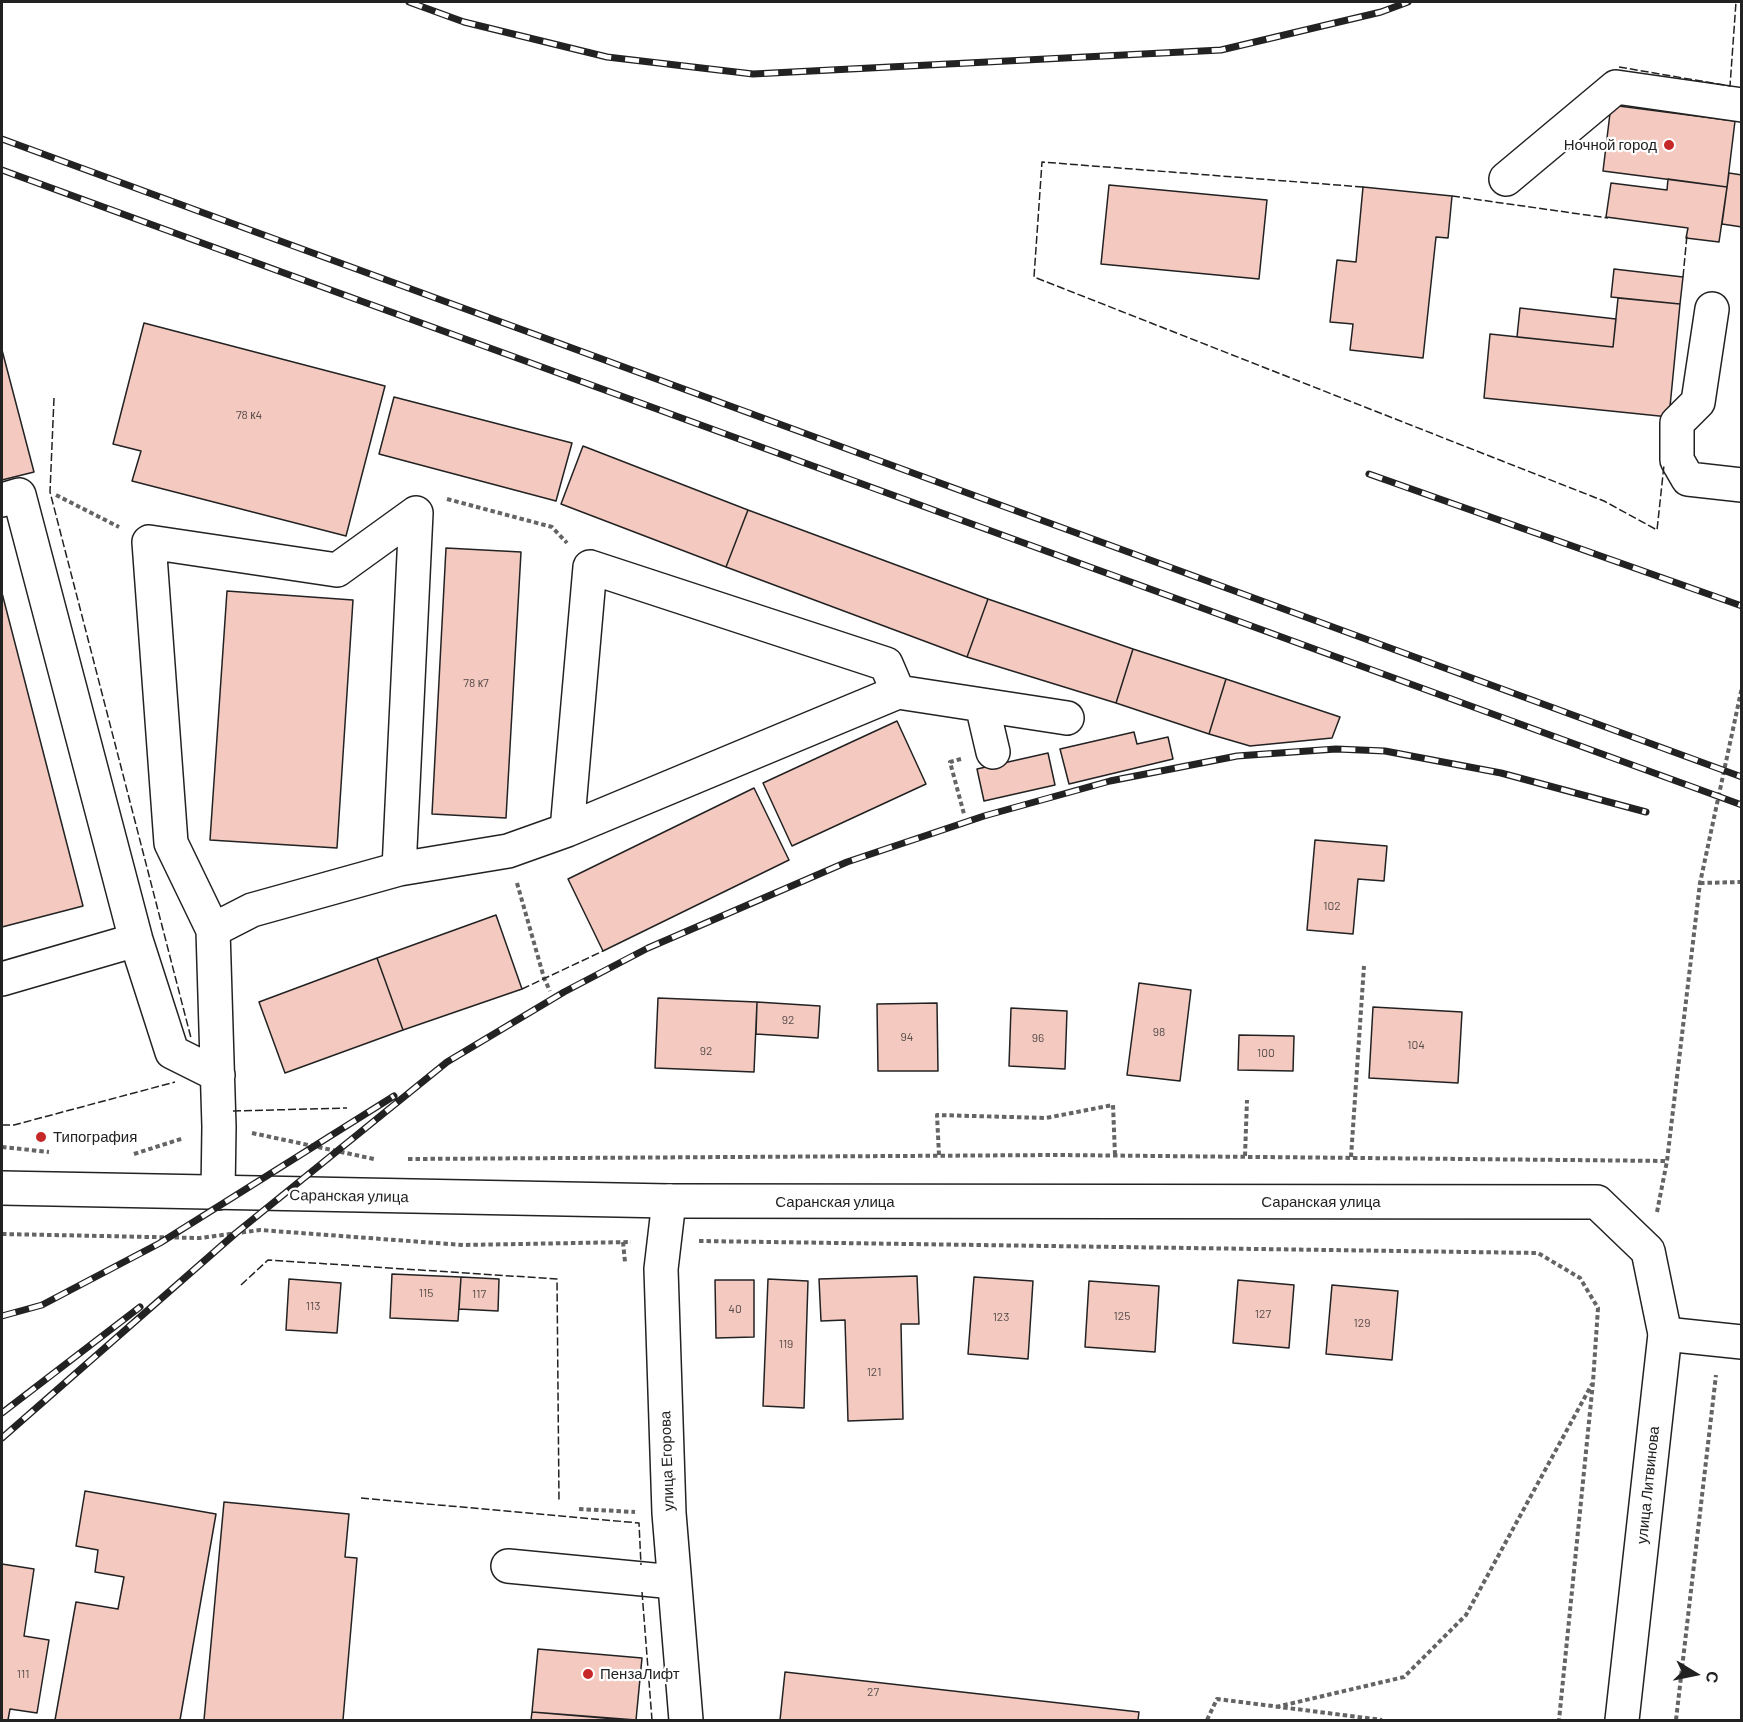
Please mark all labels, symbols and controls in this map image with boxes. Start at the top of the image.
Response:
place label: Ночной город [1564,136,1657,154]
marker: Ночной город [1662,138,1676,152]
house number: 78 к4 [236,408,262,422]
house number: 78 к7 [463,676,489,690]
house number: 102 [1323,899,1341,913]
house number: 92 [782,1013,794,1027]
house number: 98 [1153,1025,1165,1039]
house number: 94 [901,1030,913,1044]
house number: 96 [1032,1031,1044,1045]
house number: 104 [1407,1038,1425,1052]
house number: 92 [700,1044,712,1058]
house number: 100 [1257,1046,1275,1060]
place label: Типография [53,1128,137,1146]
marker: Типография [34,1130,48,1144]
street label: Саранская улица [289,1186,409,1206]
street label: Саранская улица [775,1193,895,1211]
street label: Саранская улица [1261,1193,1381,1211]
house number: 115 [419,1286,433,1300]
house number: 117 [472,1287,486,1301]
house number: 113 [306,1299,320,1313]
house number: 40 [728,1302,742,1316]
house number: 127 [1255,1307,1271,1321]
house number: 125 [1114,1309,1130,1323]
house number: 123 [993,1310,1009,1324]
house number: 129 [1354,1316,1370,1330]
house number: 119 [779,1337,793,1351]
house number: 121 [867,1365,881,1379]
street label: улица Егорова [656,1410,678,1512]
street label: улица Литвинова [1633,1425,1663,1545]
north arrow [1665,1644,1725,1704]
place label: ПензаЛифт [600,1665,680,1683]
house number: 111 [17,1667,29,1681]
marker: ПензаЛифт [581,1667,595,1681]
text: С [1703,1670,1724,1685]
house number: 27 [867,1685,879,1699]

